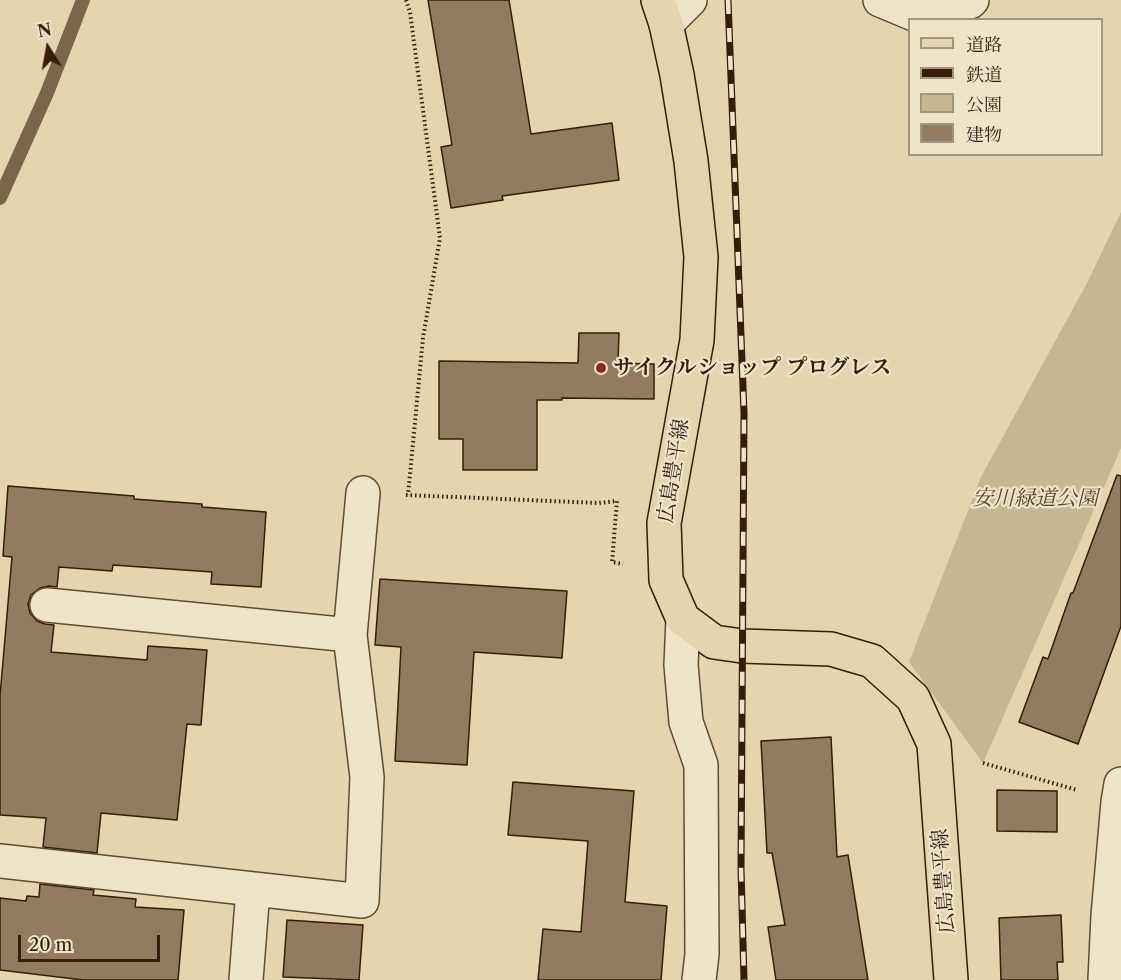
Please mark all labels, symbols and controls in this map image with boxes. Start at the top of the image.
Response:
north arrow [18,18,78,78]
legend [908,18,1103,156]
text: N [36,19,53,41]
text: 道路 [966,34,1002,56]
text: 鉄道 [966,64,1002,86]
text: 公園 [966,94,1002,116]
text: 建物 [966,124,1002,146]
place label: サイクルショップ プログレス [613,355,891,381]
marker: サイクルショップ プログレス [594,361,608,375]
street label: 広島豊平線 [653,417,695,525]
park label: 安川緑道公園 [972,486,1098,512]
street label: 広島豊平線 [928,828,960,934]
scale bar [21,923,164,961]
text: 20 m [29,934,72,956]

